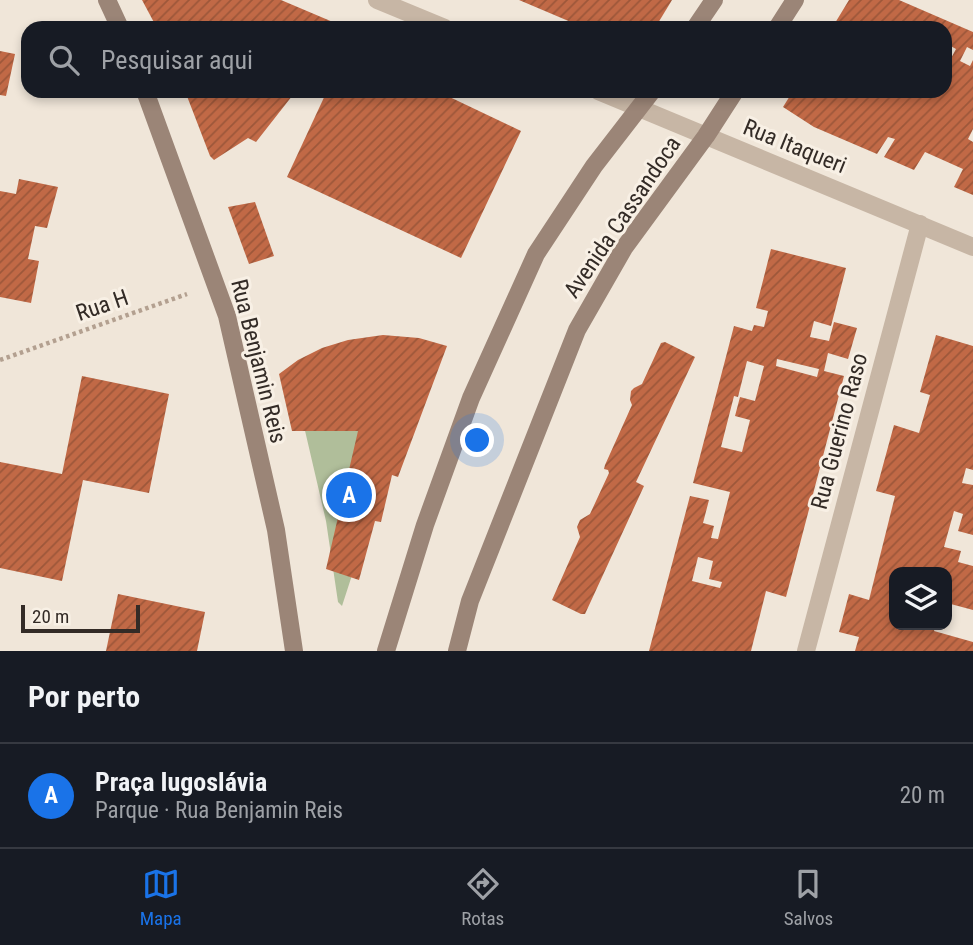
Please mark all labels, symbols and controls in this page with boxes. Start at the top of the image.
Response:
search box [21,21,952,98]
icon: search [45,41,83,79]
text: Pesquisar aqui [101,45,253,75]
street label: Rua Itaqueri [739,114,850,179]
street label: Avenida Cassandoca [558,131,686,303]
street label: Rua Benjamin Reis [225,276,292,446]
street label: Rua H [72,284,132,327]
street label: Rua Guerino Raso [806,350,873,512]
your location [460,423,494,457]
pin: A [326,469,372,521]
map controls [889,567,952,630]
button: layers [889,567,952,630]
scale bar [21,602,140,634]
text: 20 m [32,605,69,628]
text: Por perto [28,679,140,714]
text: Praça Iugoslávia [95,767,267,797]
text: A [44,782,58,809]
text: 20 m [900,782,945,809]
text: Parque · Rua Benjamin Reis [95,797,343,824]
tab: Mapa [140,865,182,930]
tab: Rotas [461,865,504,930]
tab: Salvos [784,865,833,930]

